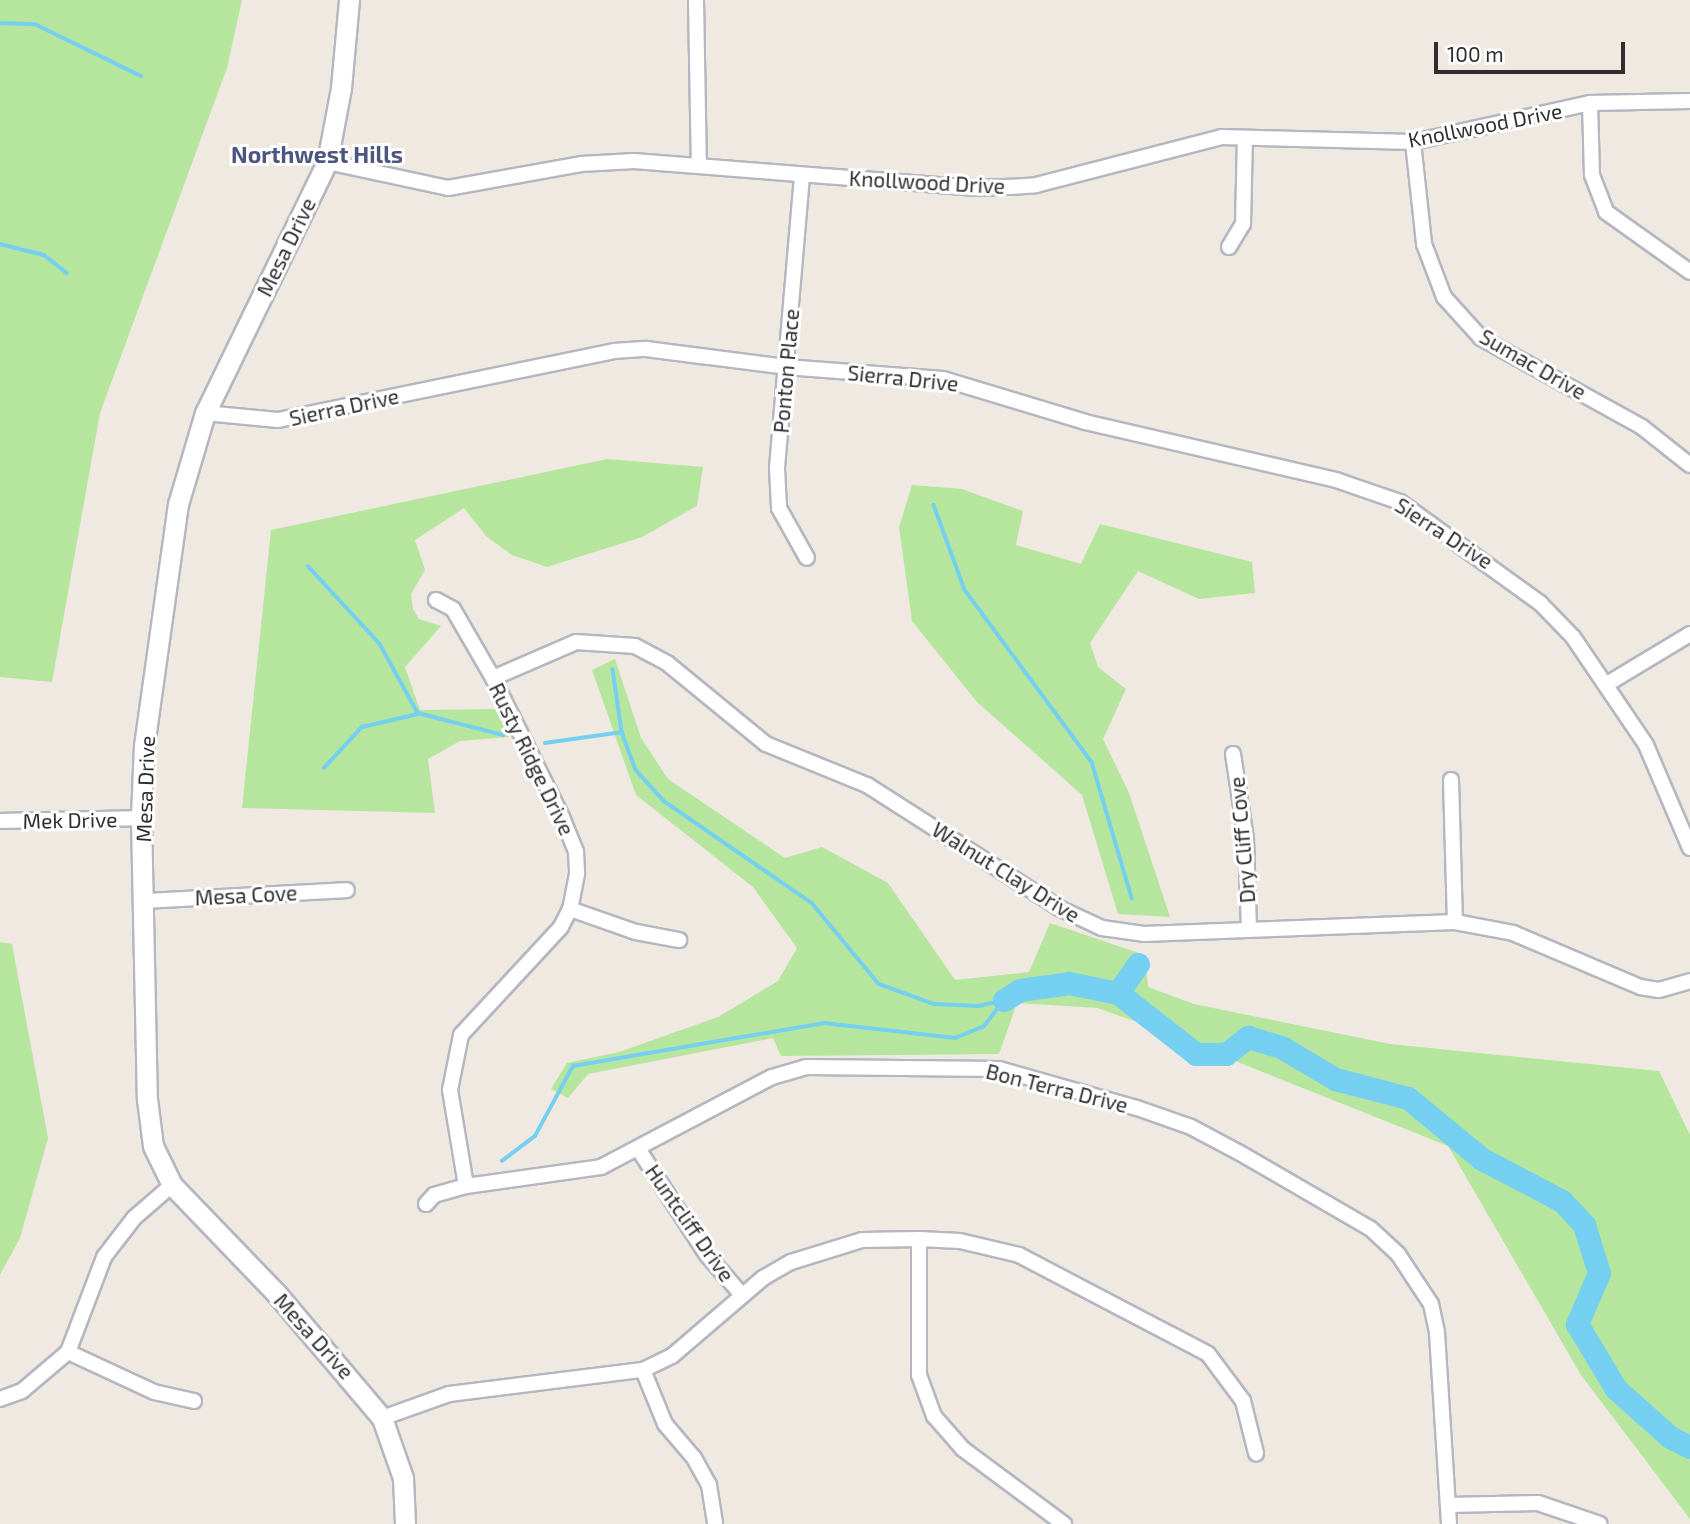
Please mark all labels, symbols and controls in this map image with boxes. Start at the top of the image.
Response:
scale bar [1438,28,1629,72]
text: 100 m [1447,41,1504,66]
street label: Knollwood Drive [1406,98,1564,152]
district label: Northwest Hills [231,140,403,168]
street label: Knollwood Drive [848,165,1006,199]
street label: Mesa Drive [251,194,321,300]
street label: Ponton Place [768,308,804,434]
street label: Sumac Drive [1475,323,1591,405]
street label: Sierra Drive [846,360,960,396]
street label: Sierra Drive [287,383,401,431]
street label: Sierra Drive [1391,492,1497,574]
street label: Rusty Ridge Drive [484,678,580,840]
street label: Mesa Drive [131,735,159,843]
street label: Dry Cliff Cove [1224,776,1260,904]
street label: Mek Drive [22,807,118,833]
street label: Walnut Clay Drive [927,816,1085,928]
street label: Mesa Cove [194,880,298,910]
street label: Bon Terra Drive [983,1058,1131,1118]
street label: Huntcliff Drive [640,1160,740,1286]
street label: Mesa Drive [269,1288,359,1384]

